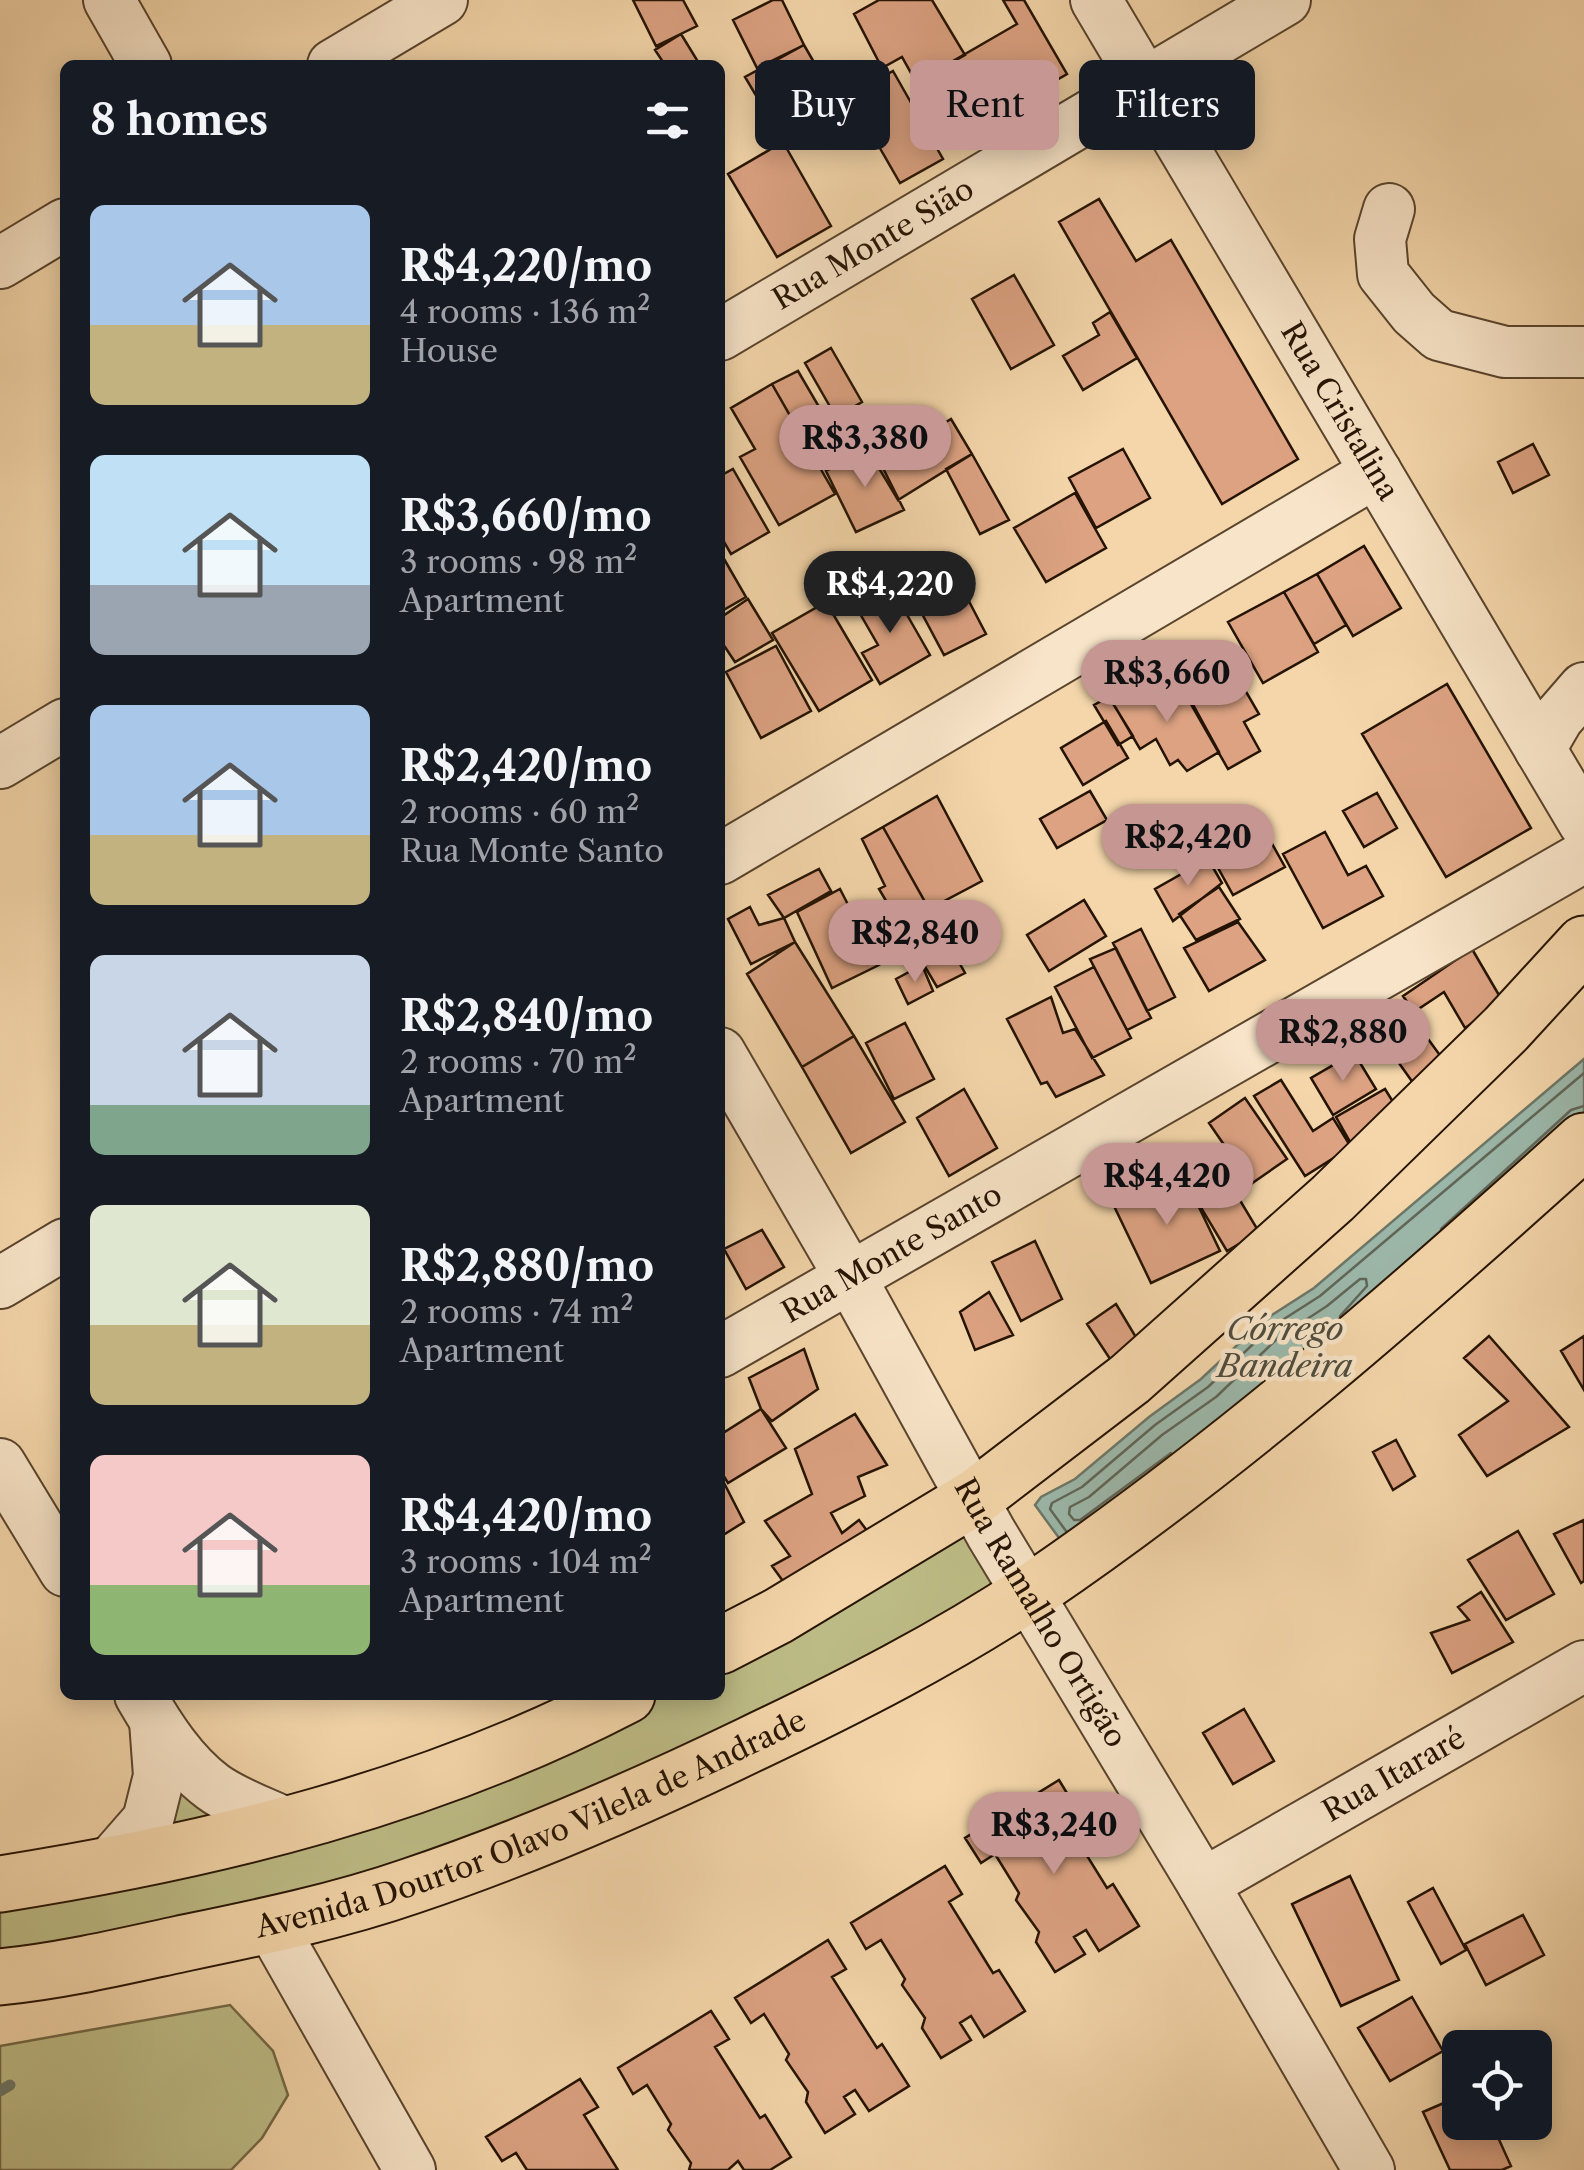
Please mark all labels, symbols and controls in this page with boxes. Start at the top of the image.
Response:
chip: Buy [755,60,890,150]
chip: Rent [910,60,1059,150]
chip: Filters [1079,60,1255,150]
icon: filters [640,93,695,148]
text: 8 homes [90,94,268,146]
street label: Rua Monte Sião [766,170,980,318]
text: R$4,220/mo [400,240,652,292]
icon: home [170,245,290,365]
text: 4 rooms · 136 m² [400,292,650,331]
street label: Rua Cristalina [1273,315,1407,507]
text: House [400,331,498,370]
pin: R$3,380 [773,405,957,490]
text: R$3,380 [801,418,929,457]
text: R$3,660/mo [400,490,652,542]
icon: home [170,495,290,615]
text: 3 rooms · 98 m² [400,542,637,581]
pin: R$4,220 [798,551,982,636]
text: R$4,220 [826,564,954,603]
text: Apartment [400,581,564,620]
pin: R$3,660 [1075,640,1259,725]
text: R$3,660 [1103,653,1231,692]
text: R$2,420/mo [400,740,652,792]
icon: home [170,745,290,865]
text: 2 rooms · 60 m² [400,792,639,831]
pin: R$2,420 [1096,804,1280,889]
text: R$2,420 [1124,817,1252,856]
text: Rua Monte Santo [400,831,664,870]
pin: R$2,840 [823,900,1007,985]
text: R$2,840 [850,913,980,952]
text: R$2,840/mo [400,990,653,1042]
icon: home [170,995,290,1115]
pin: R$2,880 [1251,999,1435,1084]
text: R$2,880 [1278,1012,1408,1051]
text: 2 rooms · 70 m² [400,1042,636,1081]
text: Apartment [400,1081,564,1120]
pin: R$4,420 [1075,1143,1259,1228]
text: R$4,420 [1103,1156,1231,1195]
street label: Rua Monte Santo [775,1176,1008,1331]
text: R$2,880/mo [400,1240,654,1292]
icon: home [170,1245,290,1365]
text: 2 rooms · 74 m² [400,1292,634,1331]
water label: Córrego Bandeira [1214,1309,1353,1385]
text: Apartment [400,1331,564,1370]
street label: Rua Ramalho Ortigão [946,1472,1135,1754]
text: R$4,420/mo [400,1490,652,1542]
icon: home [170,1495,290,1615]
text: 3 rooms · 104 m² [400,1542,652,1581]
text: Apartment [400,1581,564,1620]
street label: Avenida Dourtor Olavo Vilela de Andrade [251,1701,812,1946]
street label: Rua Itararé [1316,1719,1472,1830]
pin: R$3,240 [962,1792,1146,1877]
text: R$3,240 [990,1805,1118,1844]
map controls [1442,2030,1552,2140]
button: locate [1442,2030,1552,2140]

